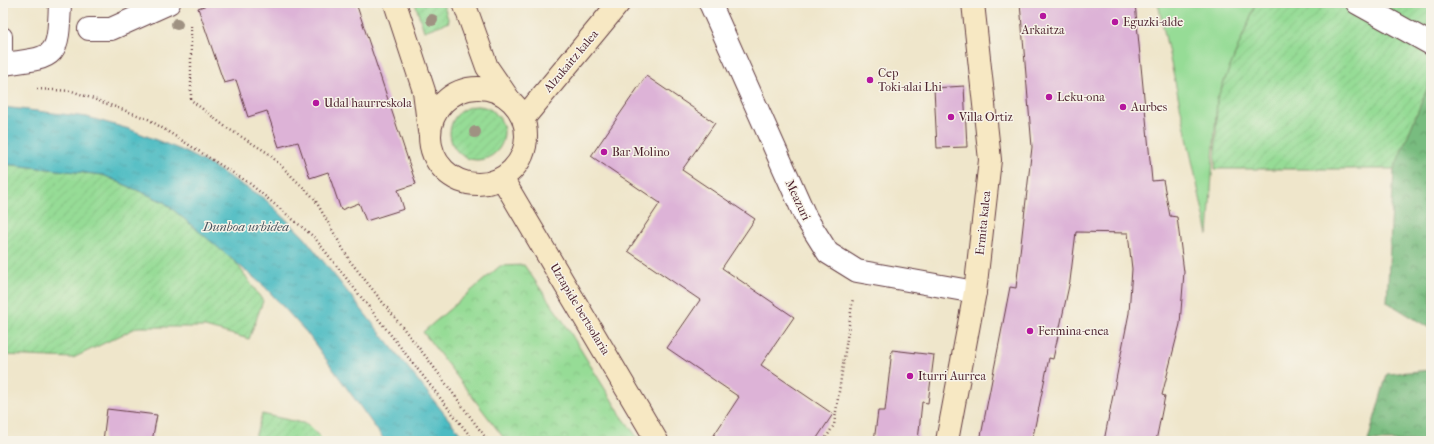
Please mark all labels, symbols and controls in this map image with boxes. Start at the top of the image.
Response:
marker: Arkaitza [1038,11,1048,21]
place label: Eguzki-alde [1123,15,1183,29]
marker: Eguzki-alde [1110,17,1120,27]
place label: Arkaitza [1020,23,1065,37]
street label: Alzukaitz kalea [540,27,601,96]
place label: Cep Toki-alai Lhi [878,66,942,94]
marker: Cep Toki-alai Lhi [865,75,875,85]
place label: Leku-ona [1057,90,1105,104]
marker: Leku-ona [1044,92,1054,102]
place label: Udal haurreskola [324,96,412,110]
marker: Udal haurreskola [311,98,321,108]
place label: Aurbes [1130,100,1168,114]
marker: Aurbes [1118,102,1128,112]
place label: Villa Ortiz [958,110,1014,124]
marker: Villa Ortiz [946,112,956,122]
place label: Bar Molino [612,145,670,159]
marker: Bar Molino [599,147,609,157]
street label: Meazuri [783,178,814,223]
street label: Ermita kalea [973,190,993,256]
water label: Dunboa urbidea [202,219,289,234]
street label: Uztapide bertsolaria [547,261,613,358]
place label: Fermina-enea [1038,324,1109,338]
marker: Fermina-enea [1025,326,1035,336]
place label: Iturri Aurrea [918,369,986,383]
marker: Iturri Aurrea [905,371,915,381]

